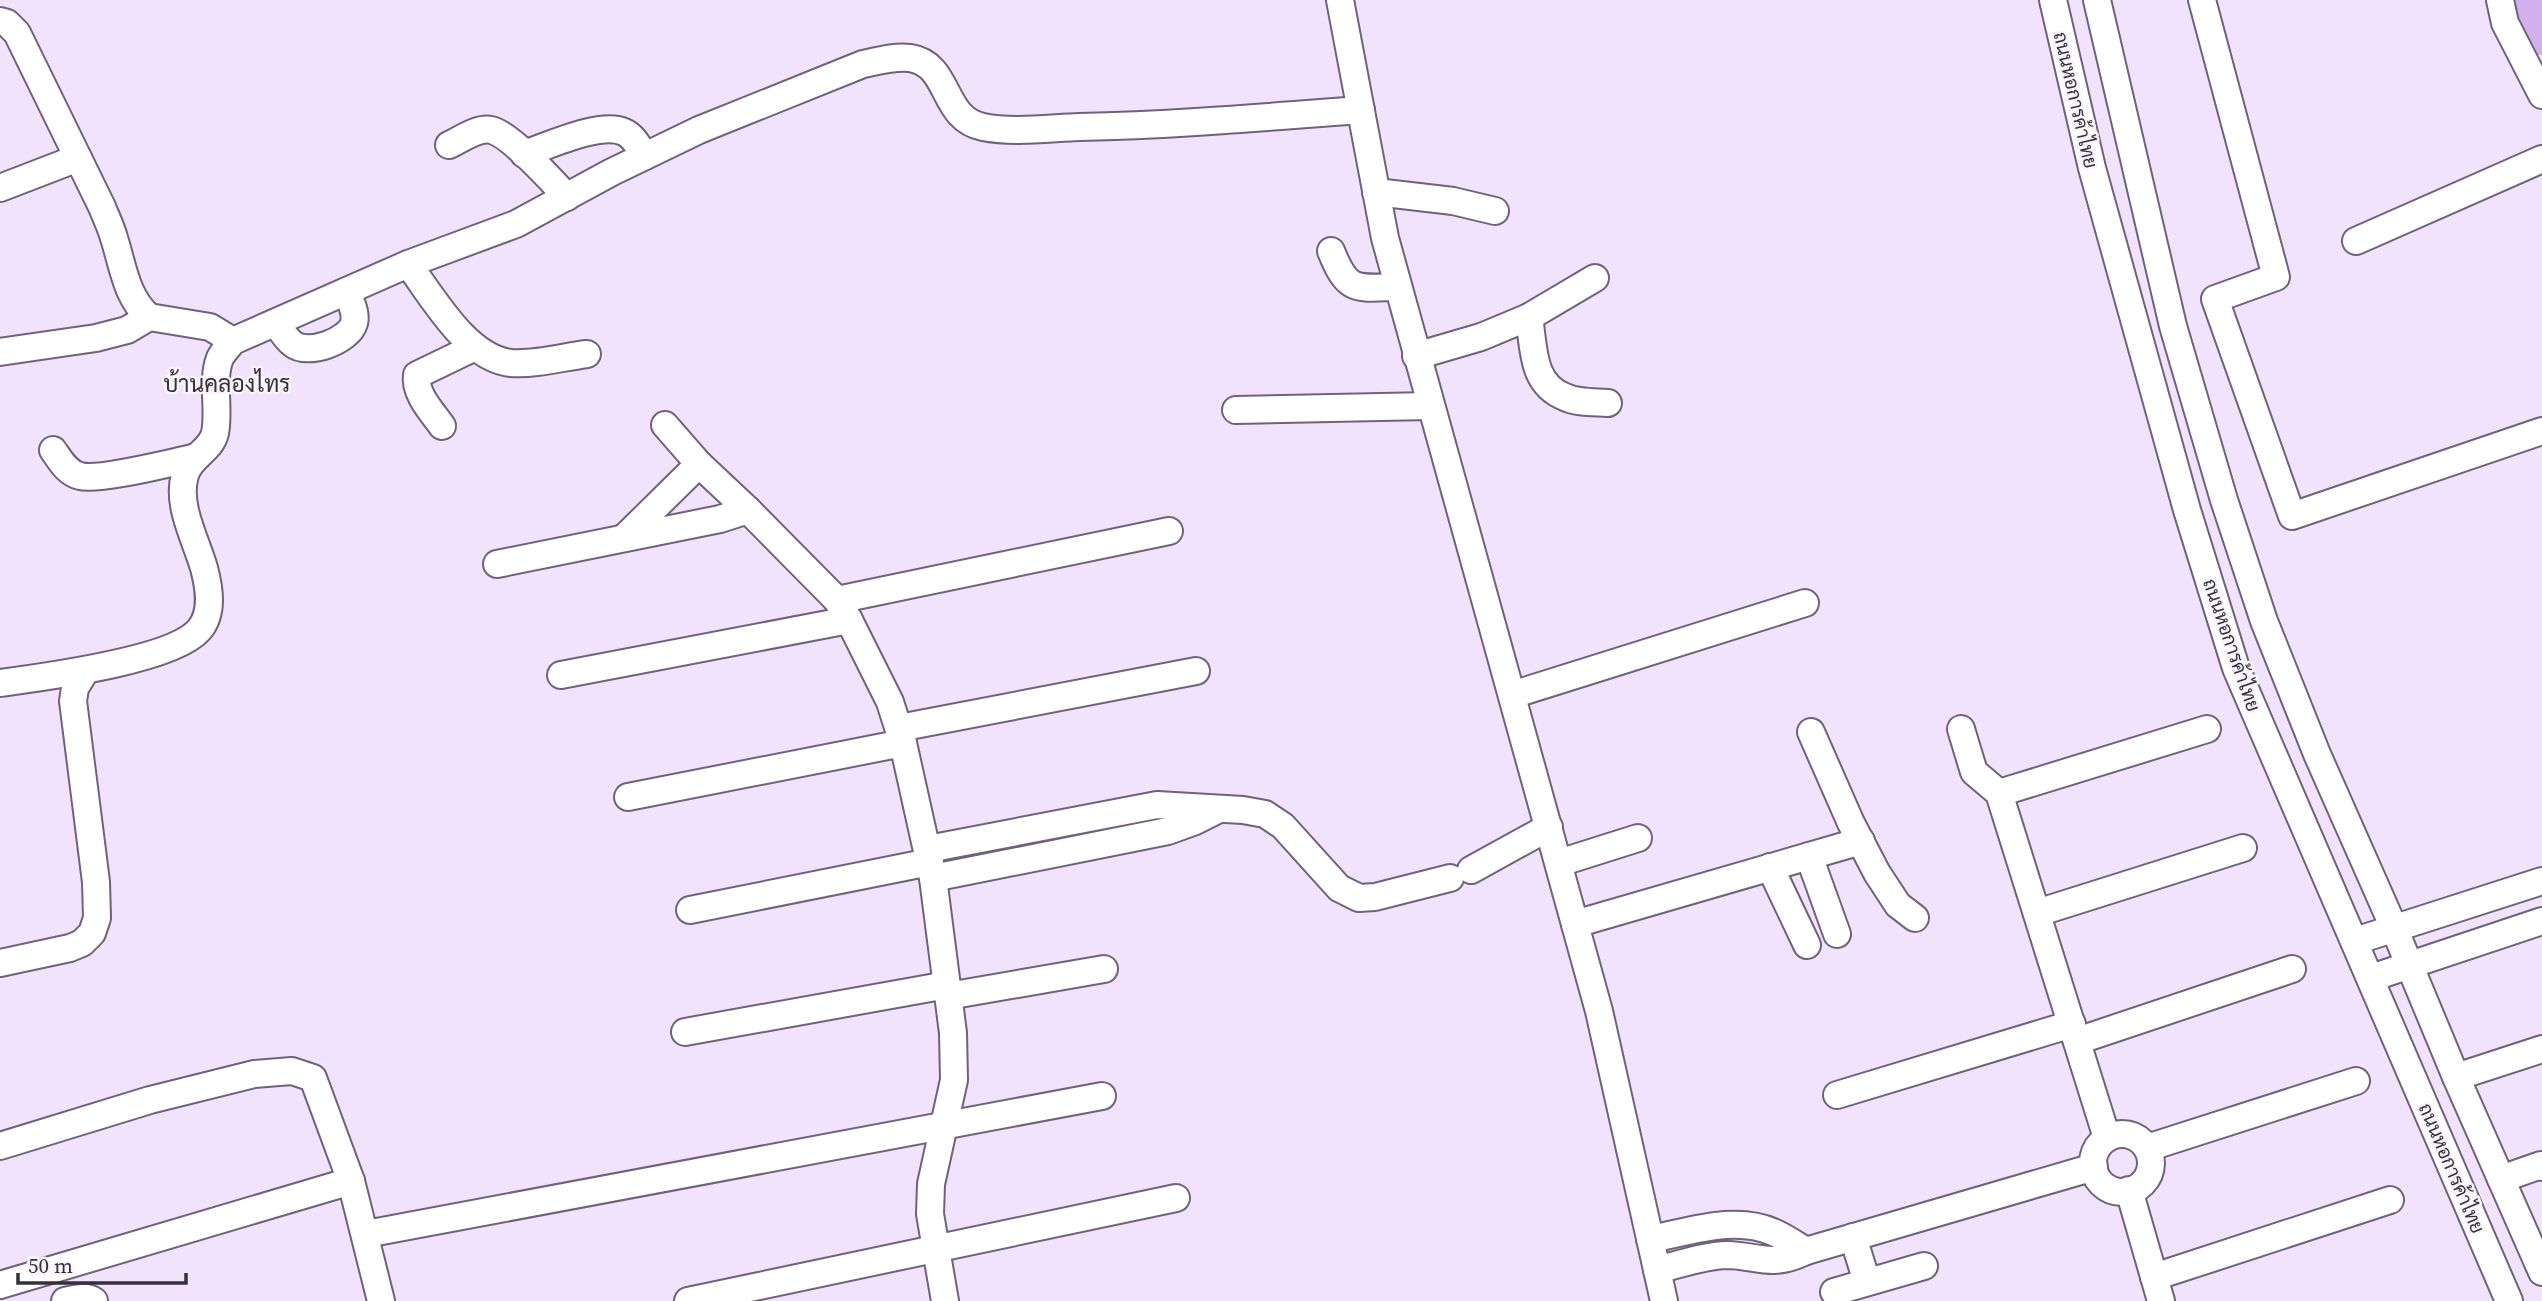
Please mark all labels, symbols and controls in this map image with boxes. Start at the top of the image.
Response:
street label: ถนนหอการค้าไทย [2048,29,2104,171]
district label: บ้านคลองไทร [163,368,291,400]
street label: ถนนหอการค้าไทย [2197,575,2267,715]
street label: ถนนหอการค้าไทย [2413,1099,2491,1237]
scale bar [18,1242,186,1286]
text: 50 m [28,1251,73,1280]

